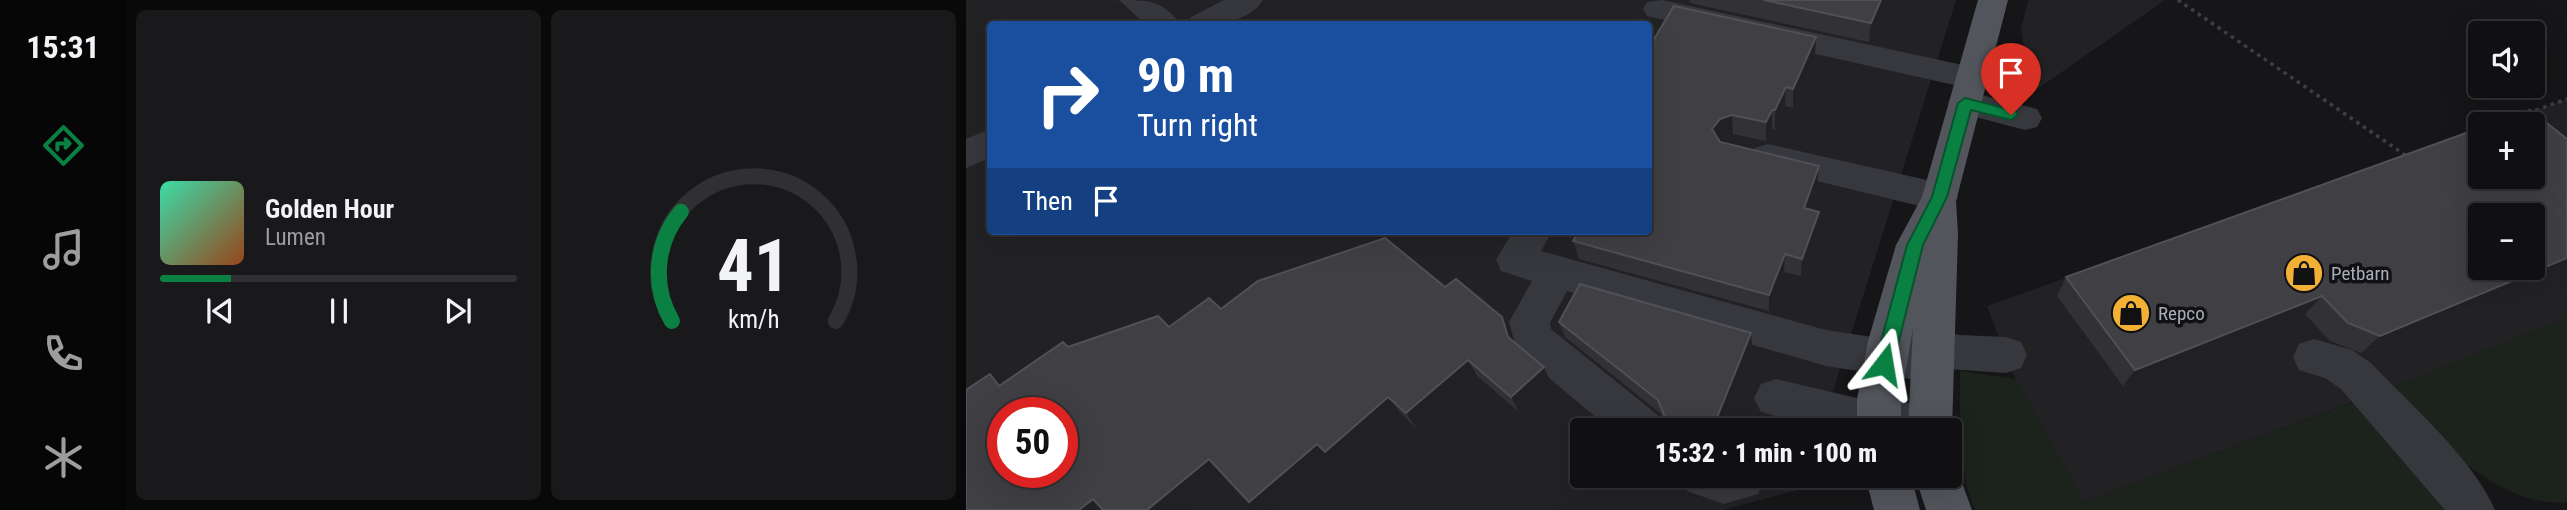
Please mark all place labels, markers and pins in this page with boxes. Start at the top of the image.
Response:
pin [1981,43,2041,115]
shop icon: Petbarn [2283,252,2325,294]
place label: Petbarn [2331,262,2389,285]
shop icon: Repco [2110,292,2152,334]
place label: Repco [2158,302,2205,325]

